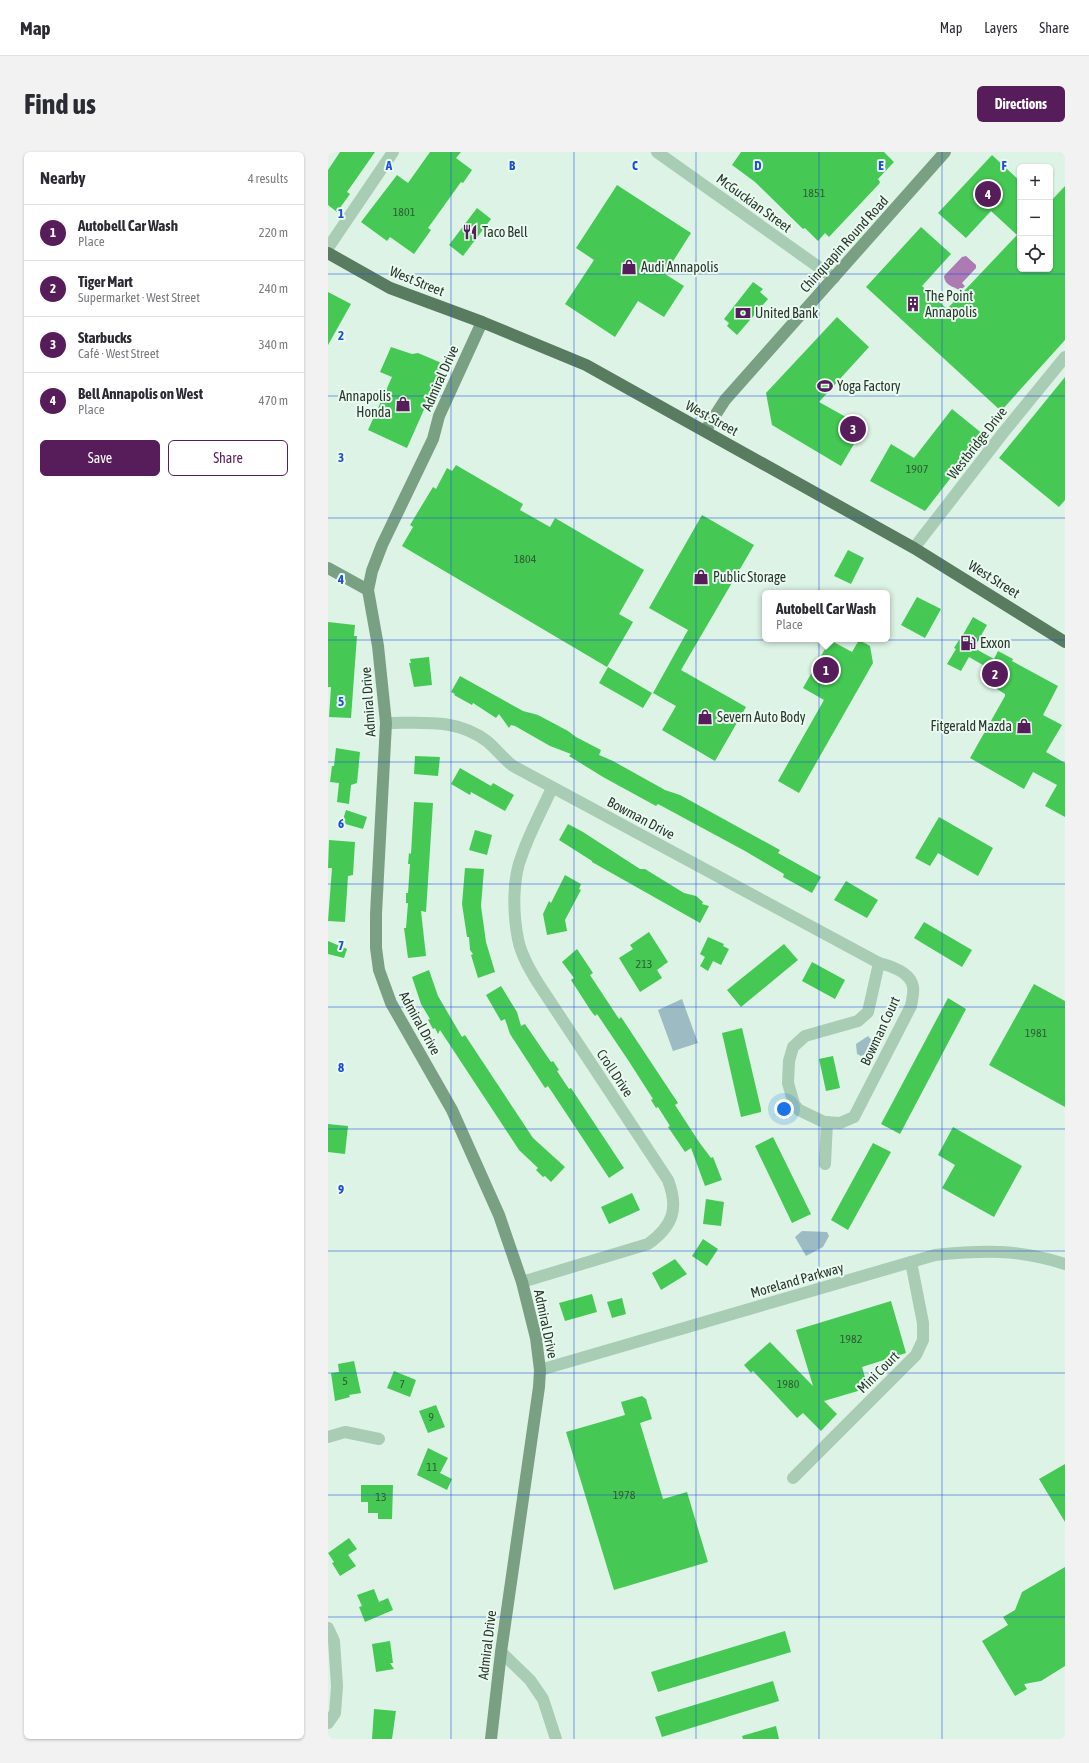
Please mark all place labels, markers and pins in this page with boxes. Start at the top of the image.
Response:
pin: 4 [975,179,1001,209]
restaurant icon: Taco Bell [461,223,479,241]
place label: Taco Bell [482,224,528,240]
shop icon: Audi Annapolis [620,258,638,276]
place label: Audi Annapolis [641,259,718,275]
place label: The Point Annapolis [925,288,977,320]
building icon: The Point Annapolis [904,295,922,313]
bank icon: United Bank [734,304,752,322]
place label: United Bank [755,305,818,321]
sports icon: Yoga Factory [816,377,834,395]
place label: Yoga Factory [837,378,901,394]
place label: Annapolis Honda [339,388,391,420]
shop icon: Annapolis Honda [394,395,412,413]
pin: 3 [840,414,866,444]
shop icon: Public Storage [692,568,710,586]
place label: Public Storage [713,569,786,585]
fuel station icon: Exxon [959,634,977,652]
place label: Exxon [980,635,1011,651]
pin: 1 [813,655,839,685]
pin: 2 [982,659,1008,689]
shop icon: Severn Auto Body [696,708,714,726]
place label: Severn Auto Body [717,709,806,725]
shop icon: Fitgerald Mazda [1015,717,1033,735]
place label: Fitgerald Mazda [931,718,1012,734]

